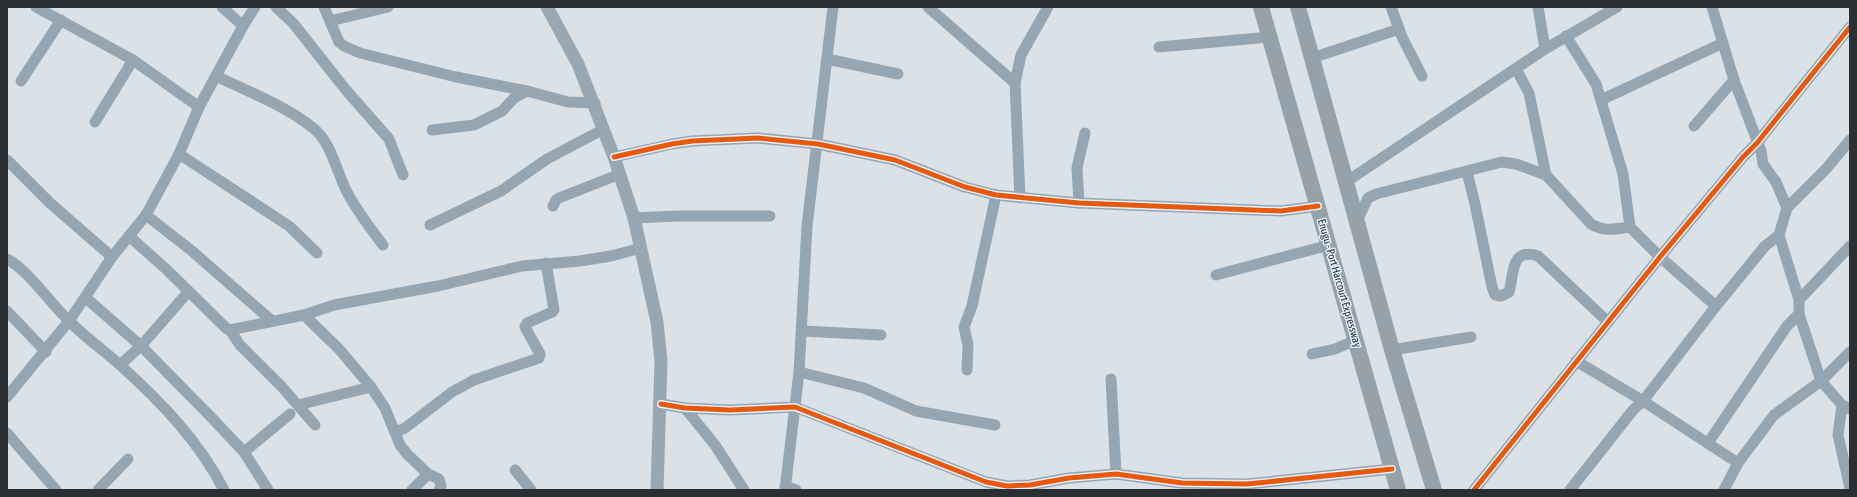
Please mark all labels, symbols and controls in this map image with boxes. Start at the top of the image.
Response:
street label: Enugu - Port Harcourt Expressway [1316,217,1364,349]

